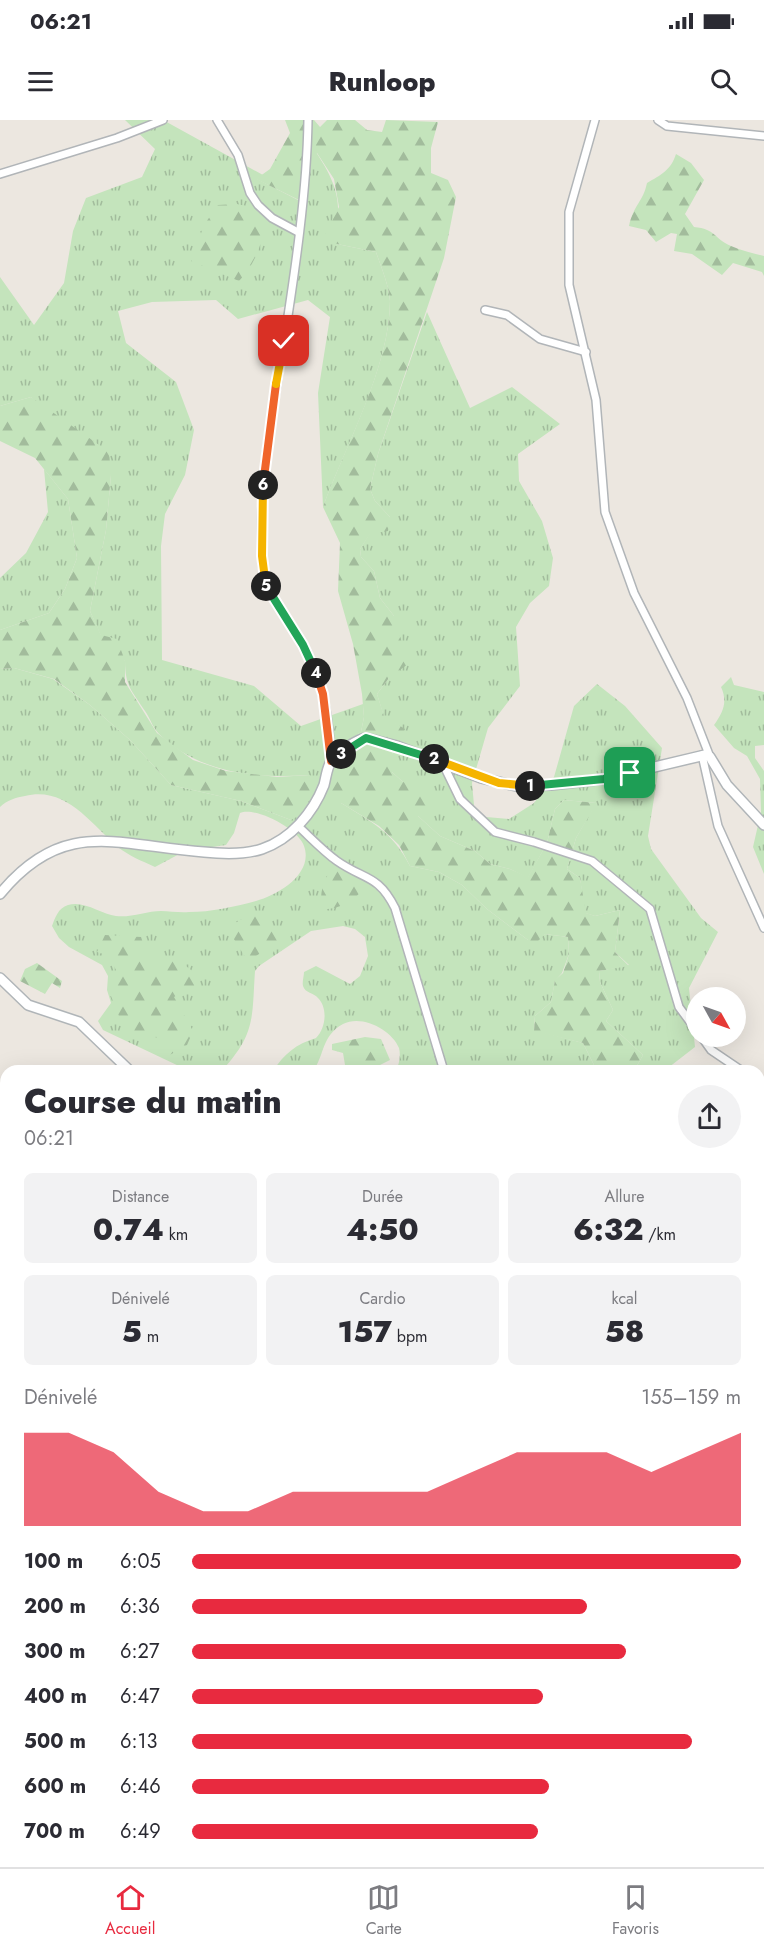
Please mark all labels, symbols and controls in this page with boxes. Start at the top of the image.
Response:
text: 06:21 [30,5,92,37]
text: Runloop [328,62,436,101]
icon: menu [24,65,57,98]
icon: search [707,65,740,98]
pin [258,315,309,366]
icon: check [267,324,300,357]
pin: 6 [248,470,278,500]
text: 6 [258,473,268,496]
pin: 5 [251,571,281,601]
text: 5 [261,574,271,597]
pin: 4 [301,658,331,688]
text: 4 [310,661,322,684]
pin: 3 [326,739,356,769]
text: 3 [336,742,346,765]
pin: 2 [419,744,449,774]
text: 2 [429,747,439,770]
pin [604,747,655,798]
icon: arrive [613,756,646,789]
pin: 1 [515,771,545,801]
text: 1 [526,774,534,797]
north arrow [686,987,746,1047]
map controls [686,987,746,1047]
text: Course du matin [24,1078,282,1125]
button: share [678,1085,741,1148]
text: 06:21 [24,1124,74,1153]
text: Distance [112,1185,169,1208]
text: Durée [362,1185,403,1208]
text: Allure [605,1185,644,1208]
text: 0.74 [93,1208,164,1251]
text: 4:50 [346,1208,419,1251]
text: 6:32 [573,1208,643,1251]
text: km [164,1223,188,1246]
text: /km [643,1223,676,1246]
text: Dénivelé [111,1287,170,1310]
text: Cardio [359,1287,406,1310]
text: kcal [612,1287,637,1310]
text: 5 [122,1310,142,1353]
text: 157 [337,1310,392,1353]
text: 58 [605,1310,644,1353]
text: m [142,1325,159,1348]
text: bpm [392,1325,428,1348]
text: Dénivelé [24,1383,97,1412]
text: 155–159 m [641,1383,741,1412]
text: 100 m [24,1547,83,1576]
text: 6:05 [120,1547,161,1576]
text: 200 m [24,1592,86,1621]
text: 6:36 [120,1592,160,1621]
text: 300 m [24,1637,85,1666]
text: 6:27 [120,1637,159,1666]
text: 400 m [24,1682,87,1711]
text: 6:47 [120,1682,160,1711]
text: 500 m [24,1727,86,1756]
text: 6:13 [120,1727,157,1756]
text: 600 m [24,1772,86,1801]
text: 6:46 [120,1772,161,1801]
text: 700 m [24,1817,85,1846]
text: 6:49 [120,1817,161,1846]
tab: Accueil [105,1881,155,1940]
tab: Carte [366,1881,402,1940]
tab: Favoris [612,1881,659,1940]

